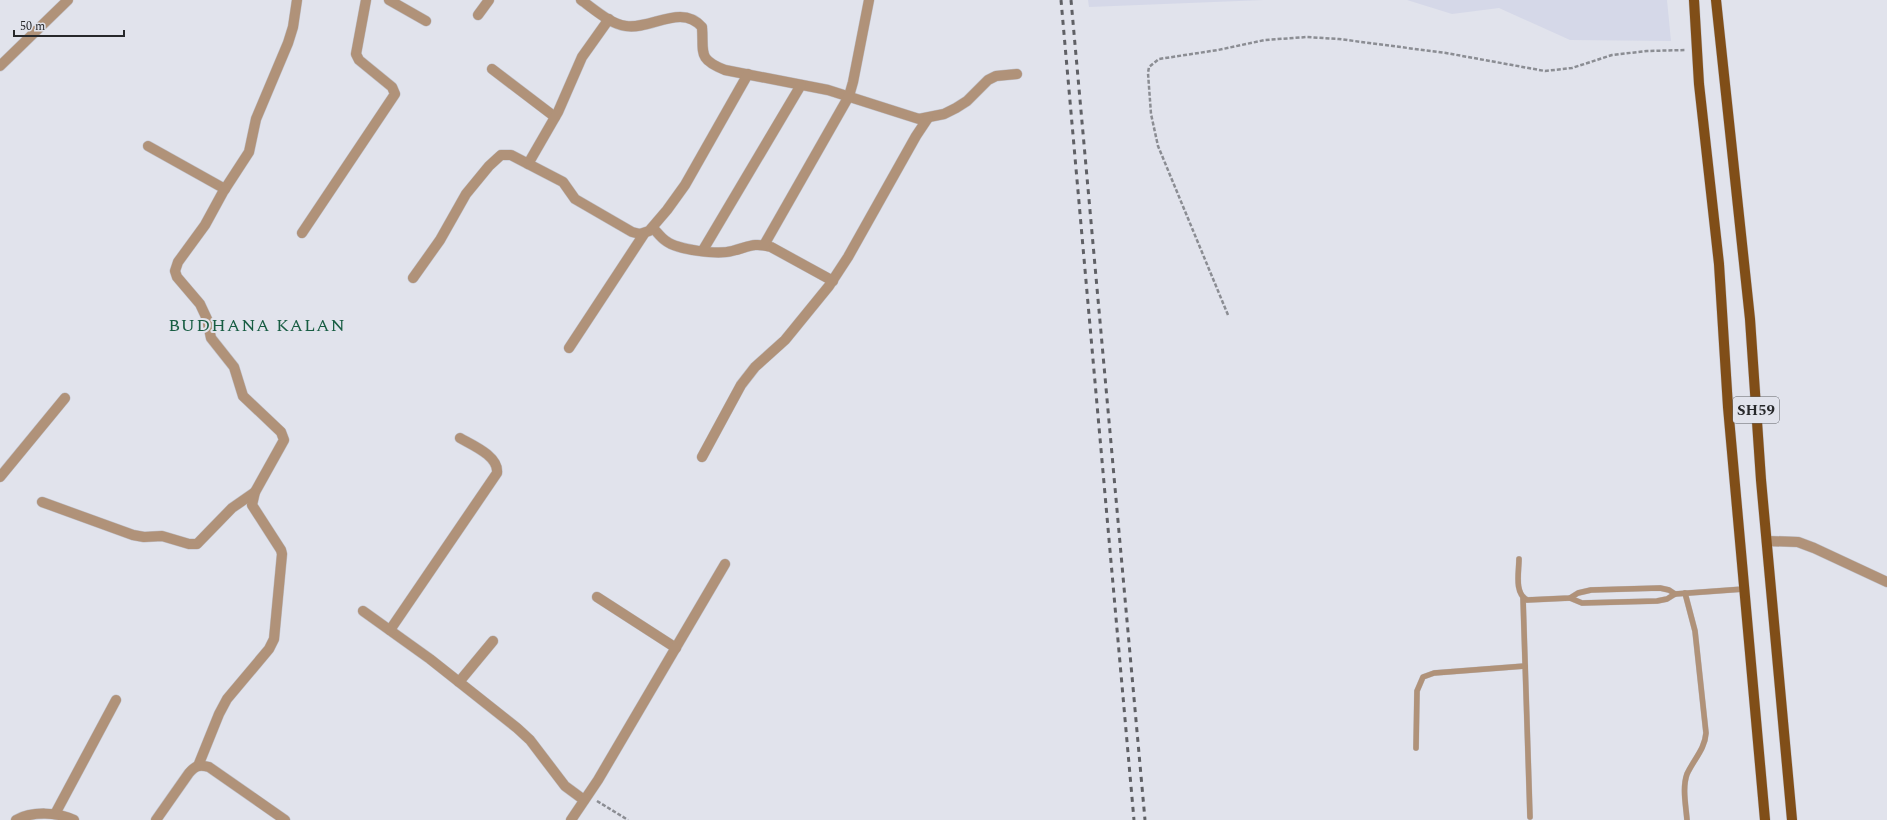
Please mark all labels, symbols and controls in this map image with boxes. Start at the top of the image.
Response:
scale bar [14,12,124,38]
text: 50 m [20,17,45,36]
district label: BUDHANA KALAN [168,312,346,339]
road number: SH59 [1733,397,1779,423]

